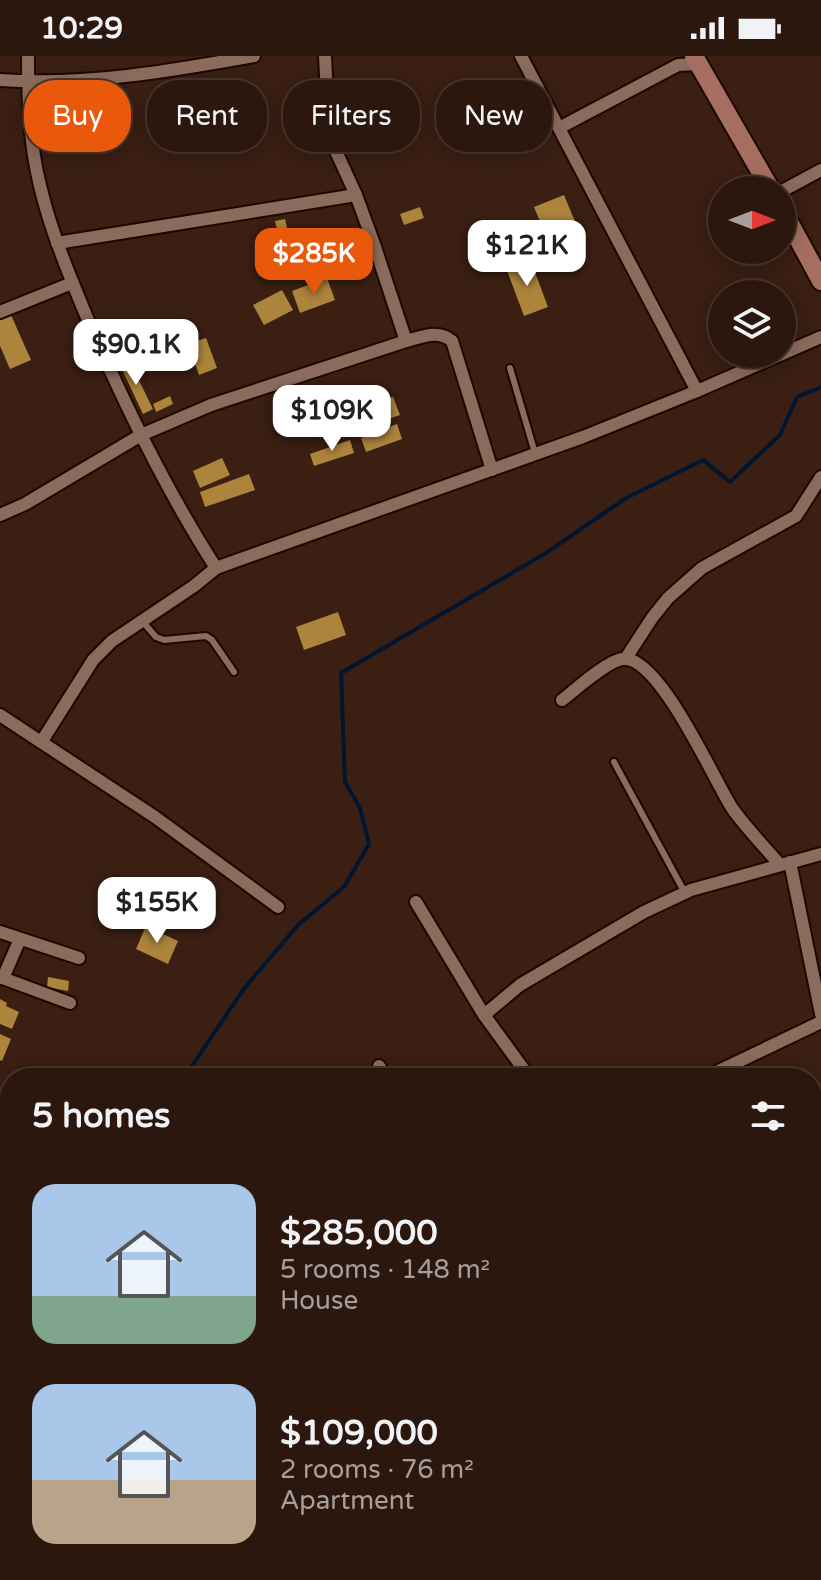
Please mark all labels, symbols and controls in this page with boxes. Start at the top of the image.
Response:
text: 10:29 [40,10,123,47]
chip: Buy [24,80,131,152]
chip: Rent [147,80,267,152]
chip: Filters [283,80,420,152]
chip: New [436,80,552,152]
north arrow [708,176,796,264]
map controls [708,176,796,368]
pin: $121K [471,220,583,288]
pin: $285K [258,228,370,296]
text: $121K [486,230,568,261]
text: $285K [273,238,355,269]
button: layers [708,280,796,368]
pin: $90.1K [71,319,201,387]
text: $90.1K [91,329,181,360]
pin: $109K [276,385,388,453]
text: $109K [291,395,373,426]
pin: $155K [101,877,213,945]
text: $155K [116,887,198,918]
icon: filters [746,1094,790,1138]
text: 5 homes [32,1096,170,1137]
text: $285,000 [280,1213,438,1254]
icon: home [96,1216,192,1312]
text: 5 rooms · 148 m² [280,1254,490,1285]
text: House [280,1285,358,1316]
text: $109,000 [280,1413,438,1454]
icon: home [96,1416,192,1512]
text: 2 rooms · 76 m² [280,1454,474,1485]
text: Apartment [280,1485,414,1516]

